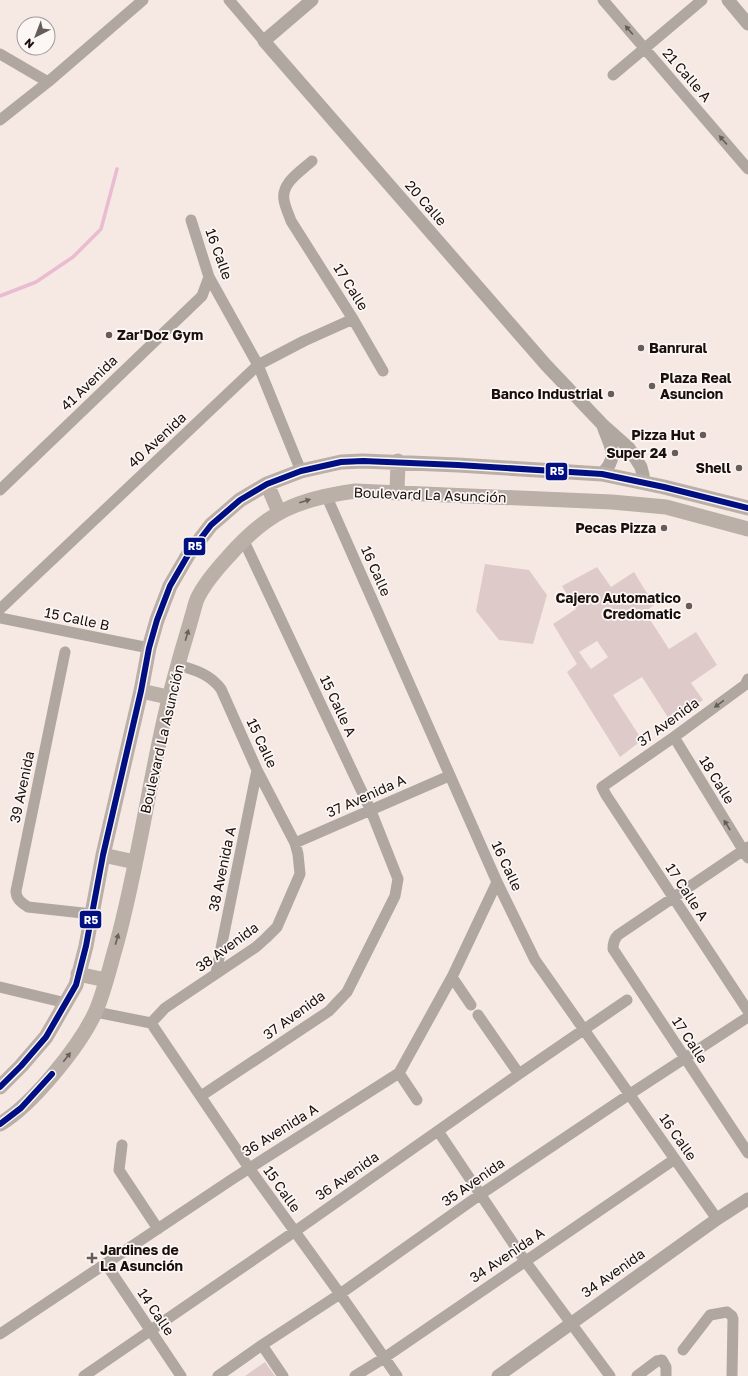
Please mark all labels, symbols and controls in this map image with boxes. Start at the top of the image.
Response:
north arrow [16,16,56,56]
one-way arrow [624,25,633,36]
text: N [22,36,36,51]
street label: 21 Calle A [659,44,716,105]
one-way arrow [718,134,727,145]
street label: 20 Calle [402,176,451,229]
street label: 16 Calle [202,226,237,282]
street label: 17 Calle [330,260,372,313]
place label: Zar'Doz Gym [117,326,203,343]
marker: Zar'Doz Gym [104,330,114,340]
place label: Banrural [649,339,708,356]
marker: Banrural [636,343,646,353]
street label: 41 Avenida [57,352,120,414]
place label: Plaza Real Asuncion [660,369,732,402]
marker: Plaza Real Asuncion [647,381,657,391]
place label: Banco Industrial [491,385,603,402]
marker: Banco Industrial [606,389,616,399]
street label: 40 Avenida [124,408,189,471]
place label: Pizza Hut [631,426,695,443]
marker: Pizza Hut [698,430,708,440]
place label: Super 24 [606,444,667,461]
marker: Super 24 [670,448,680,458]
place label: Shell [696,459,731,476]
line badge: R5 [545,462,568,481]
marker: Shell [734,463,744,473]
text: R5 [550,464,564,477]
street label: Boulevard La Asunción [353,483,507,506]
one-way arrow [299,498,311,504]
place label: Pecas Pizza [575,519,656,536]
marker: Pecas Pizza [659,523,669,533]
line badge: R5 [183,537,206,556]
text: R5 [188,539,202,552]
street label: 16 Calle [358,543,395,599]
place label: Cajero Automatico Credomatic [555,589,681,622]
marker: Cajero Automatico Credomatic [684,601,694,611]
street label: 15 Calle B [43,603,111,634]
one-way arrow [184,629,190,641]
street label: Boulevard La Asunción [136,662,187,815]
street label: 15 Calle A [317,672,360,740]
street label: 37 Avenida [633,693,702,750]
one-way arrow [714,700,725,708]
street label: 15 Calle [244,715,281,770]
street label: 39 Avenida [6,749,37,824]
street label: 18 Calle [696,753,739,807]
street label: 37 Avenida A [323,770,409,821]
one-way arrow [724,819,731,831]
street label: 38 Avenida A [204,824,239,913]
street label: 16 Calle [489,838,526,893]
street label: 17 Calle A [663,860,713,924]
line badge: R5 [79,910,102,929]
text: R5 [84,913,98,926]
street label: 38 Avenida [192,918,261,975]
one-way arrow [115,933,121,945]
street label: 37 Avenida [259,986,328,1043]
street label: 17 Calle [669,1013,712,1066]
one-way arrow [62,1052,71,1063]
street label: 36 Avenida A [239,1099,321,1160]
street label: 16 Calle [656,1110,701,1163]
street label: 36 Avenida [312,1148,382,1204]
street label: 35 Avenida [438,1154,507,1209]
street label: 15 Calle [260,1162,305,1215]
street label: 34 Avenida A [466,1223,548,1286]
place label: Jardines de La Asunción [100,1241,183,1274]
street label: 34 Avenida [578,1245,648,1301]
marker: Jardines de La Asunción [87,1253,97,1263]
street label: 14 Calle [134,1285,178,1339]

